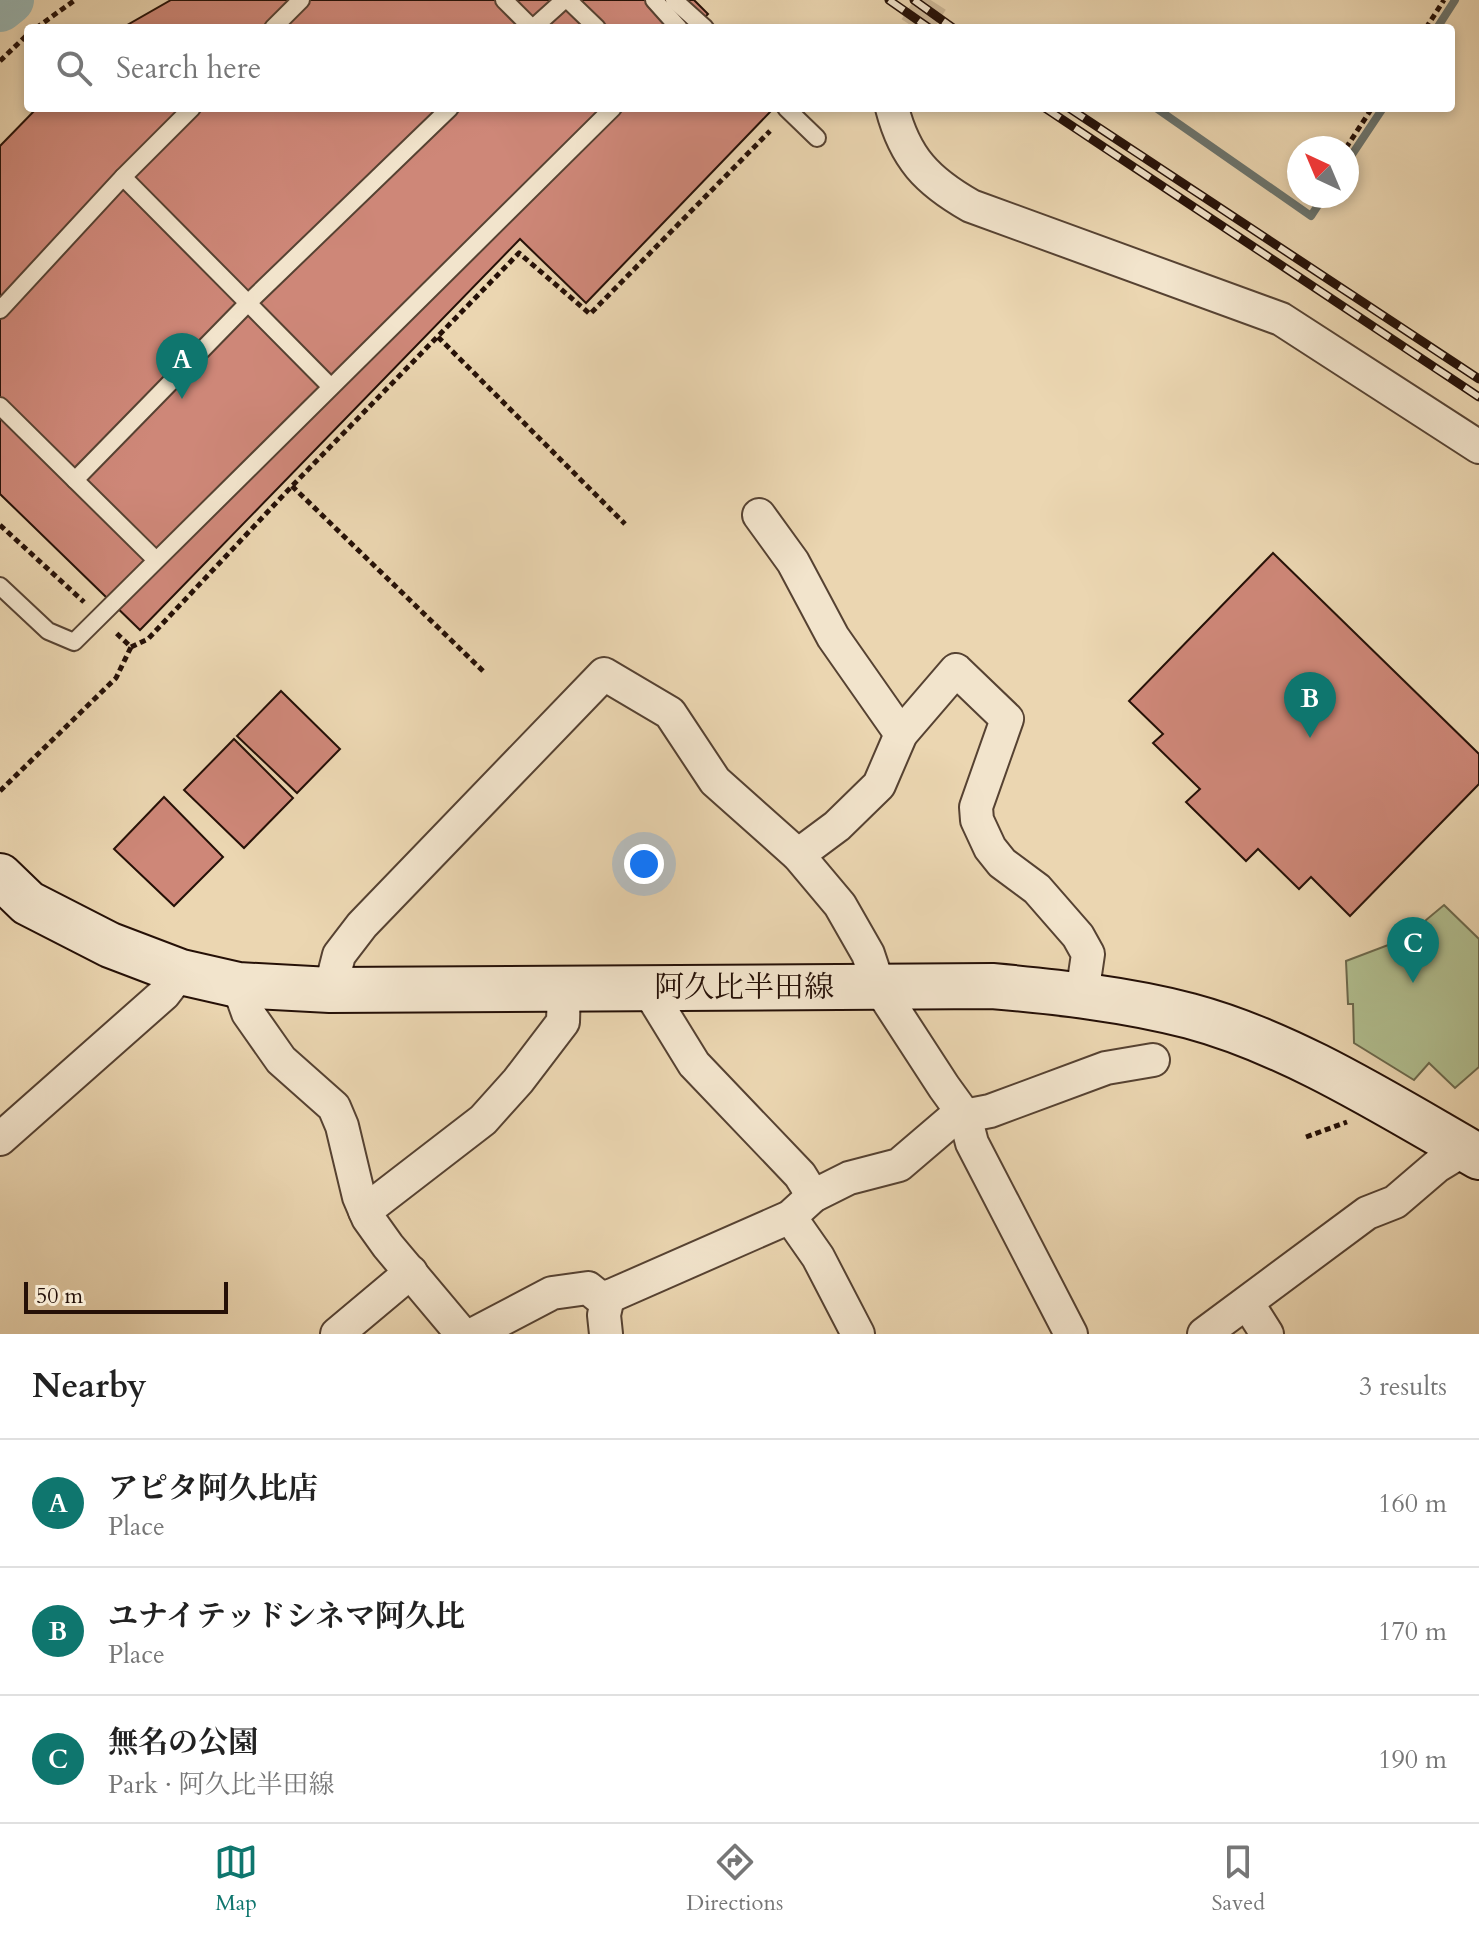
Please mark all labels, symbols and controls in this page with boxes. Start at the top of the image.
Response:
search box [24,24,1455,112]
icon: search [52,46,96,90]
text: Search here [116,48,261,89]
north arrow [1287,136,1359,208]
pin: A [156,333,208,399]
pin: B [1284,672,1336,738]
your location [624,844,664,884]
pin: C [1387,917,1439,983]
street label: 阿久比半田線 [654,967,834,1008]
scale bar [24,1278,228,1314]
text: 50 m [36,1281,83,1311]
text: Nearby [32,1363,147,1409]
text: 3 results [1359,1369,1447,1404]
text: アピタ阿久比店 [108,1468,318,1509]
text: A [48,1486,68,1521]
text: 160 m [1378,1486,1447,1521]
text: Place [108,1509,165,1544]
text: ユナイテッドシネマ阿久比 [108,1596,465,1637]
text: B [49,1614,67,1649]
text: 170 m [1378,1614,1447,1649]
text: Place [108,1637,165,1672]
text: 無名の公園 [108,1722,258,1763]
text: C [48,1742,68,1777]
text: 190 m [1378,1742,1447,1777]
text: Park · 阿久比半田線 [108,1767,335,1802]
tab: Map [214,1840,258,1918]
tab: Directions [686,1840,783,1918]
tab: Saved [1212,1840,1265,1918]

